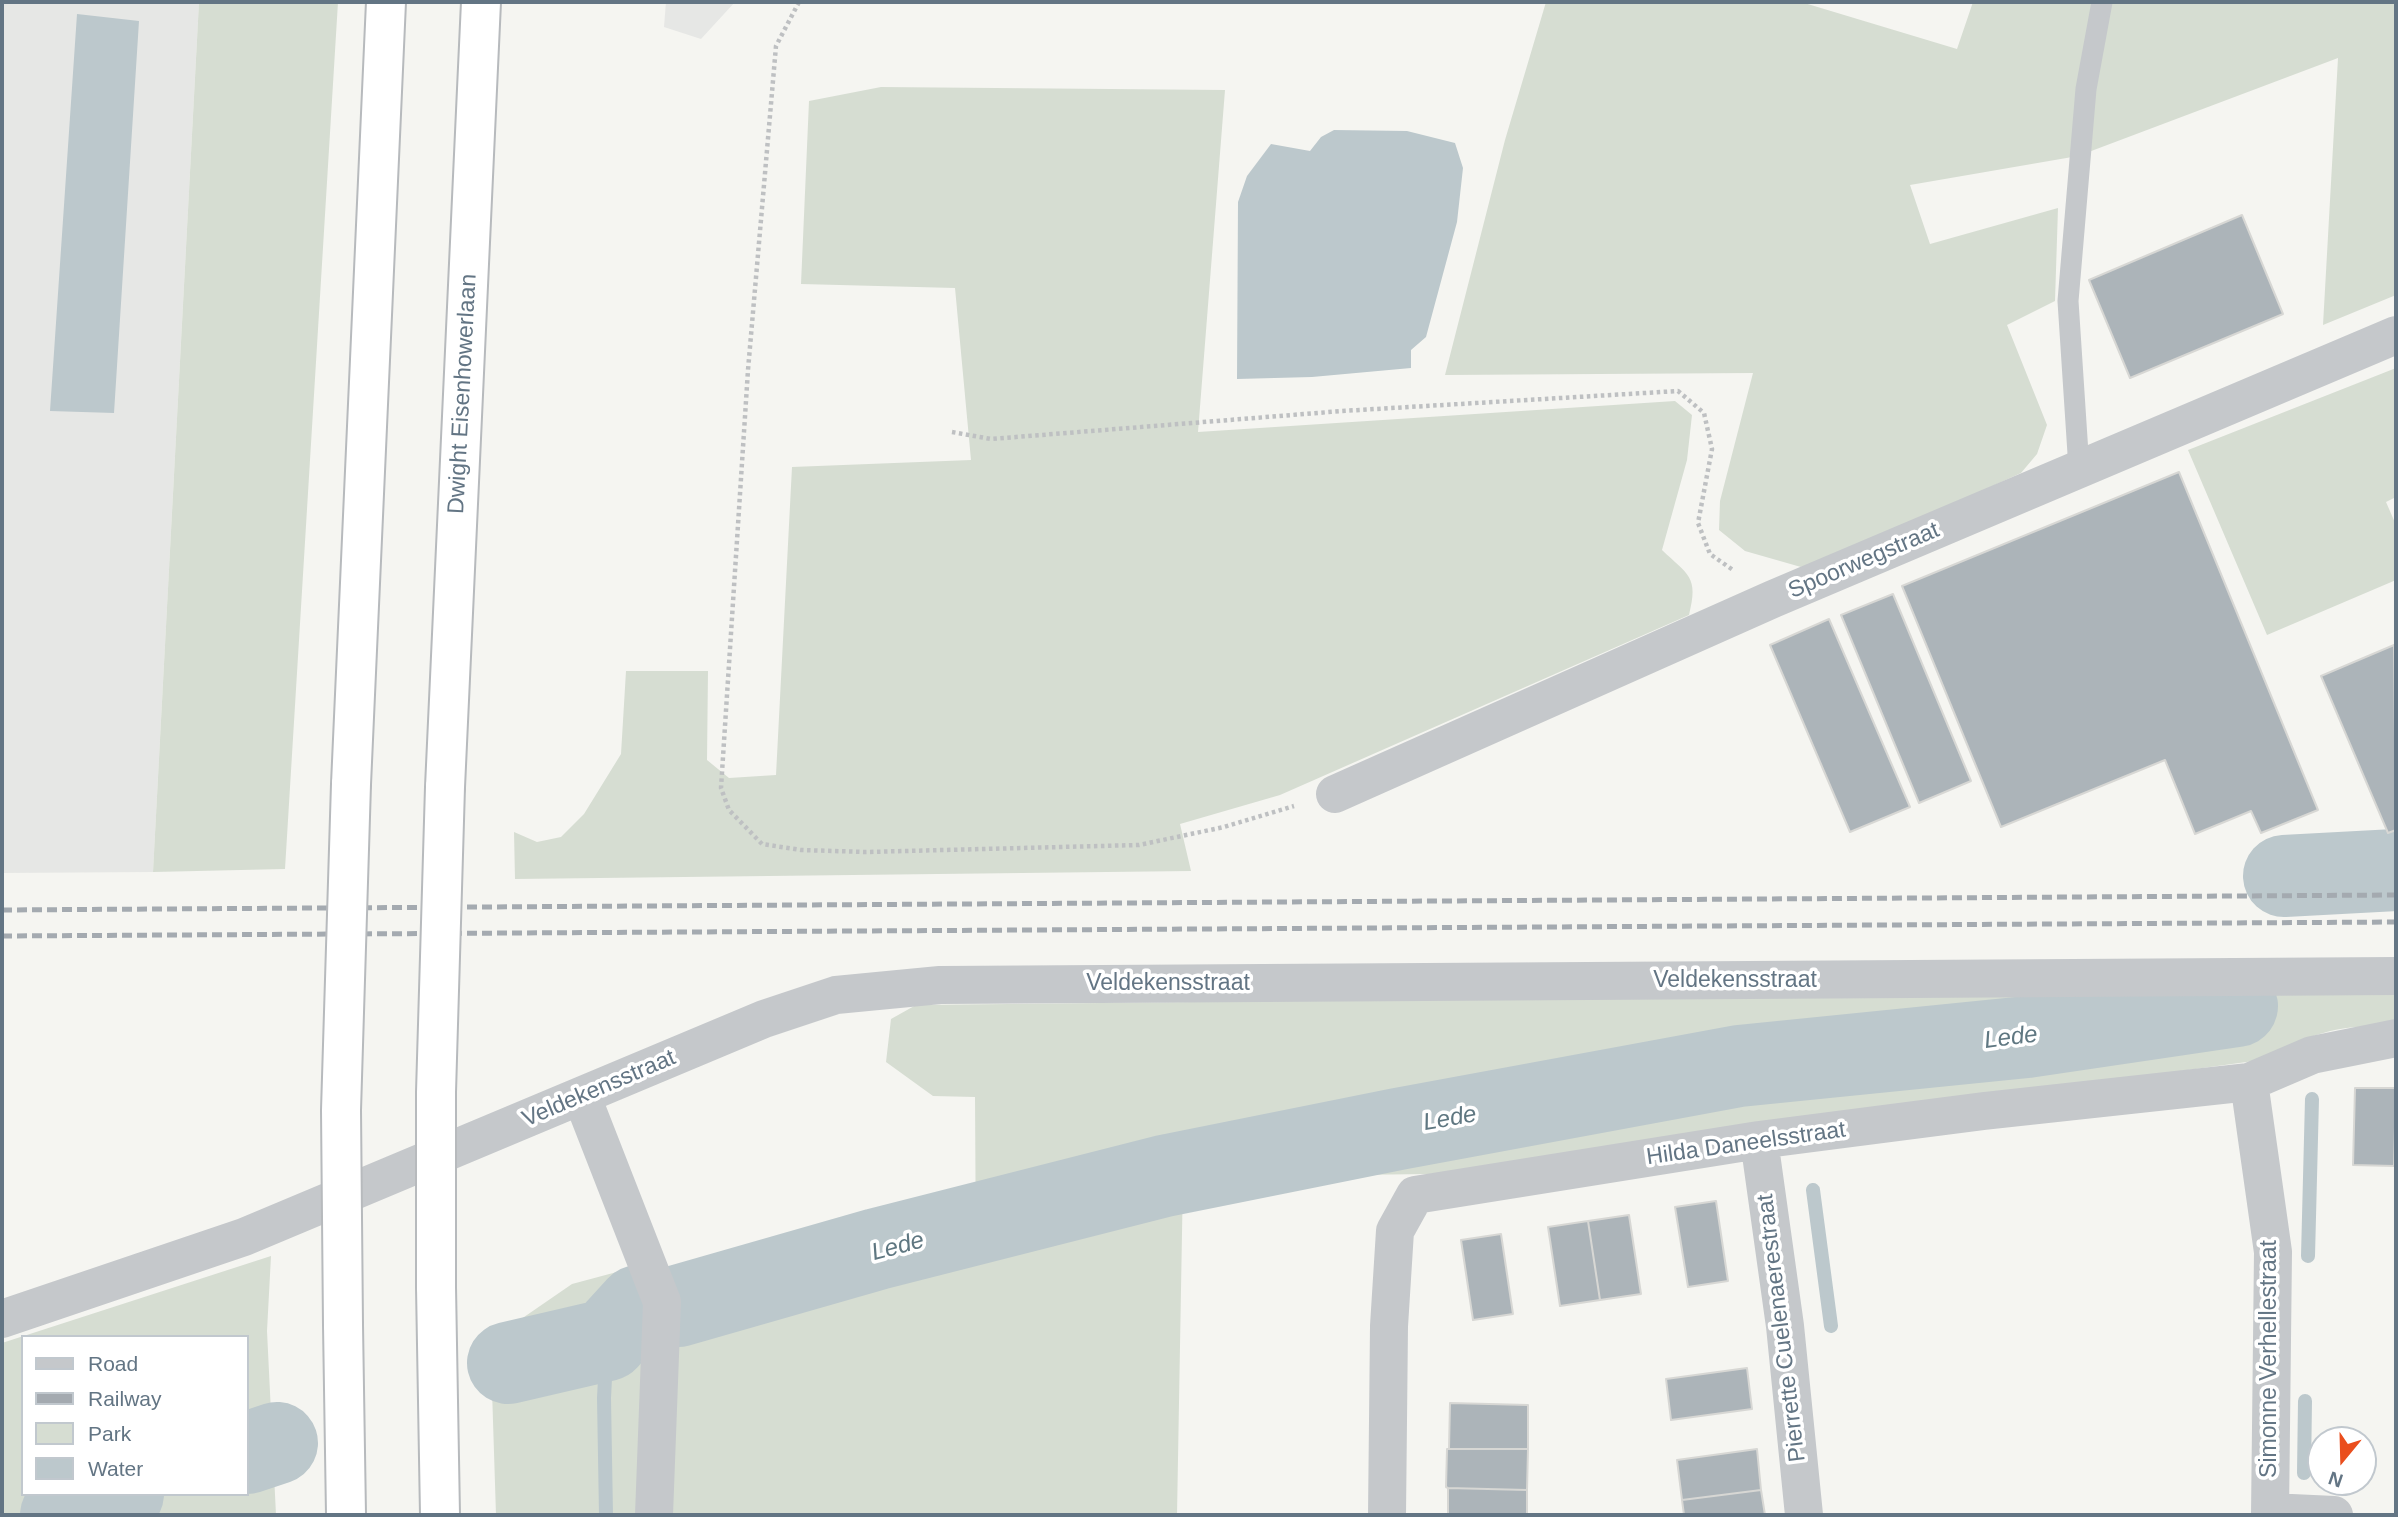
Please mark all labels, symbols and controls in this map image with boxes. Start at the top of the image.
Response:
street label: Dwight Eisenhowerlaan [443,273,483,515]
street label: Spoorwegstraat [1784,517,1944,605]
street label: Veldekensstraat [1653,967,1817,995]
street label: Veldekensstraat [1086,970,1250,998]
water label: Lede [1983,1020,2039,1056]
street label: Veldekensstraat [518,1044,680,1134]
water label: Lede [1421,1100,1479,1138]
street label: Hilda Daneelsstraat [1645,1116,1847,1172]
street label: Pierrette Cuelenaerestraat [1752,1192,1812,1464]
water label: Lede [868,1226,928,1268]
street label: Simonne Verhellestraat [2256,1240,2284,1478]
legend [21,1335,248,1496]
text: Road [88,1352,138,1375]
text: Railway [88,1387,162,1410]
text: Park [88,1422,131,1445]
north arrow [2307,1426,2377,1496]
text: Water [88,1457,143,1480]
text: N [2326,1467,2346,1492]

